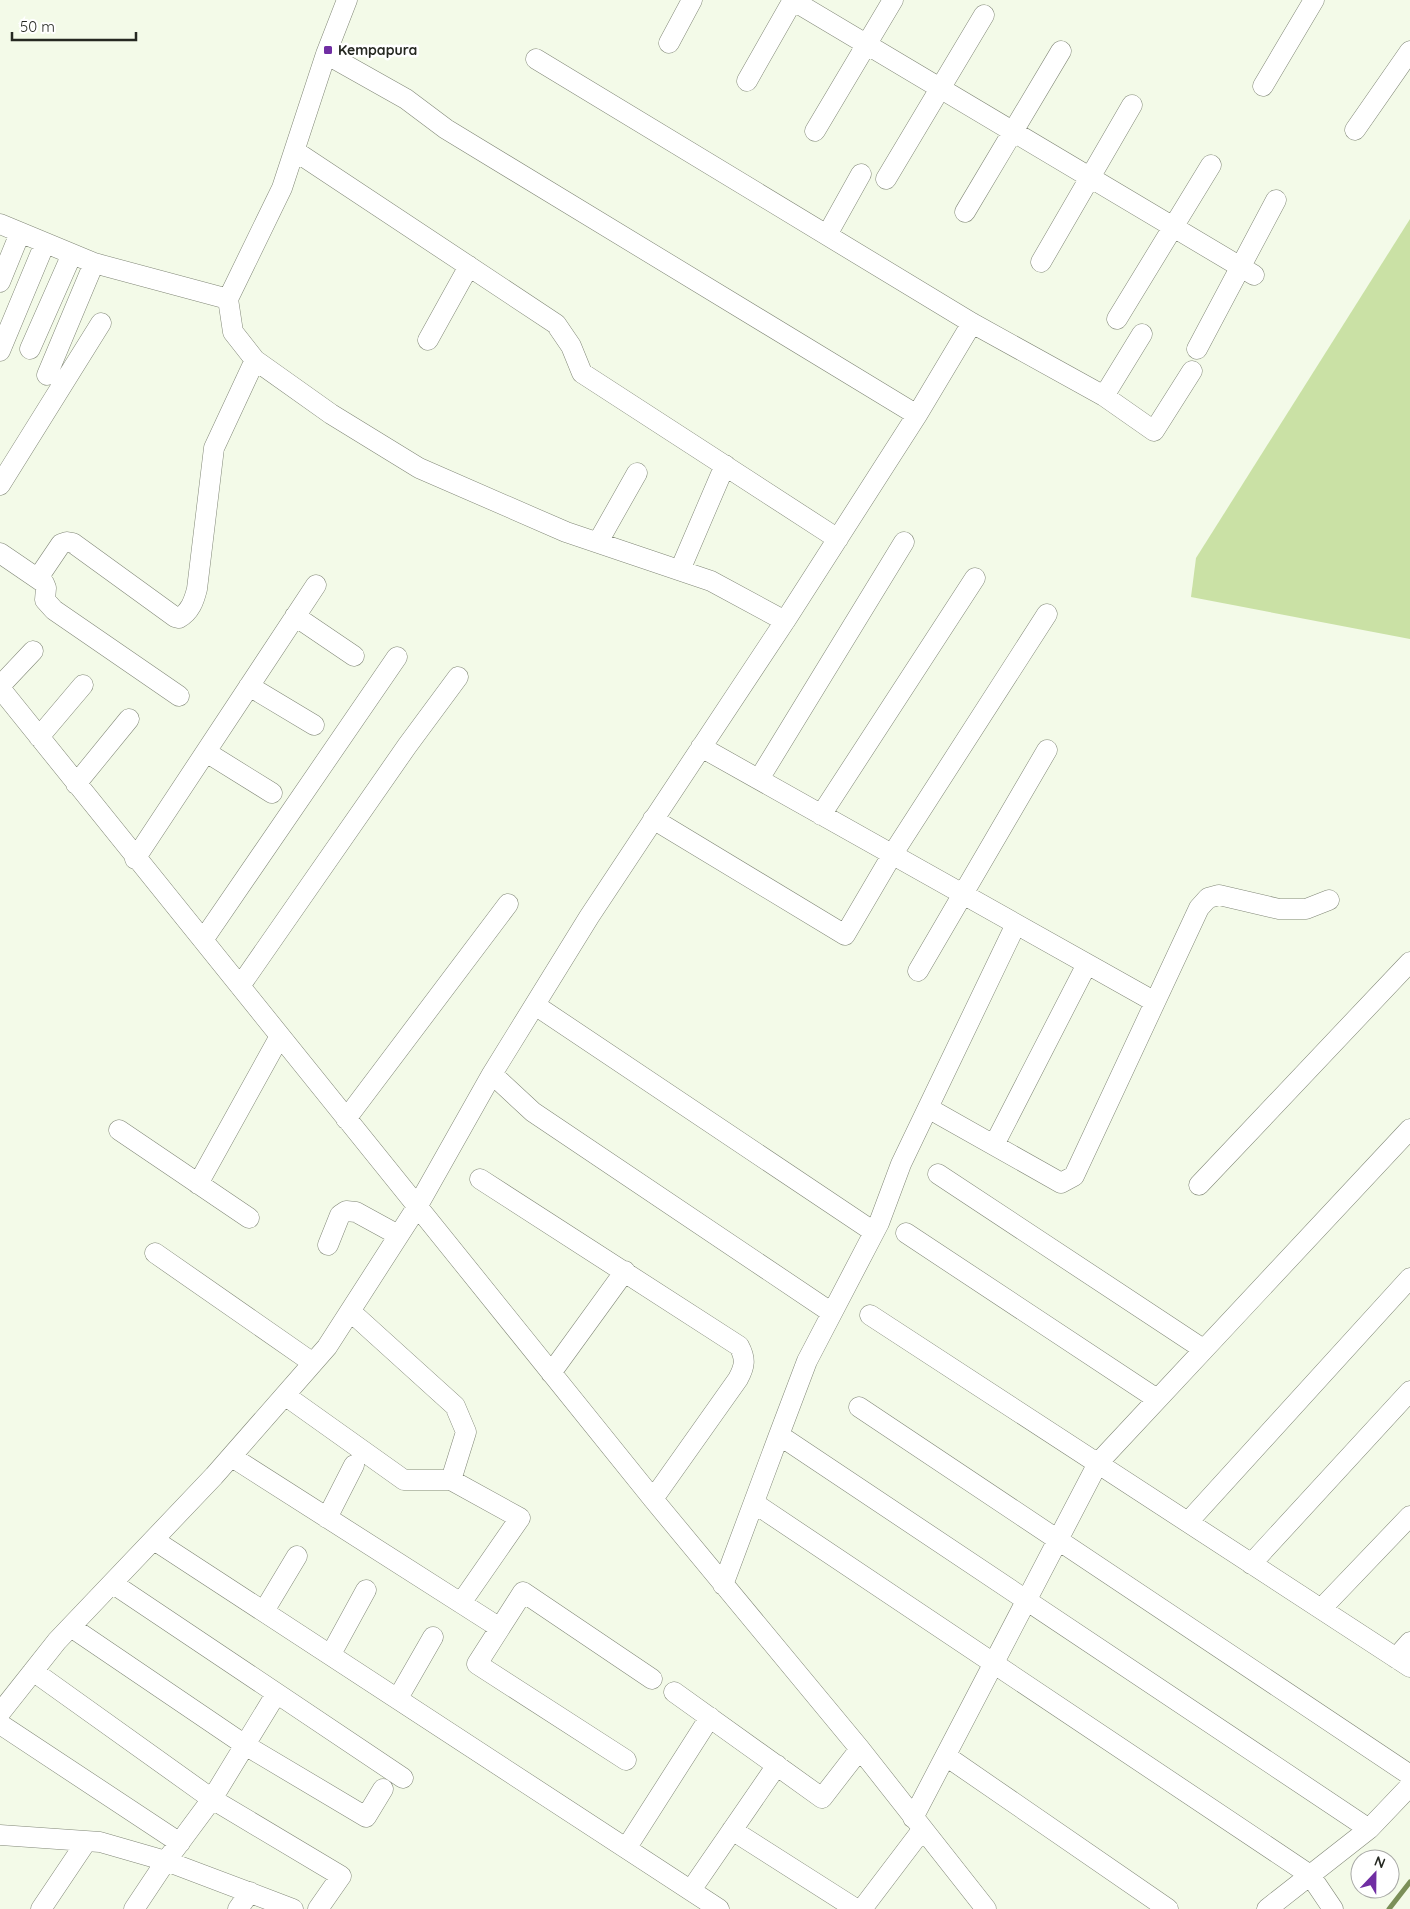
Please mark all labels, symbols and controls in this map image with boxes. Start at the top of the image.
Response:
scale bar [12,10,136,42]
text: 50 m [20,17,55,36]
place label: Kempapura [338,41,417,59]
marker: Kempapura [322,44,334,56]
north arrow [1350,1849,1400,1899]
text: N [1372,1852,1388,1872]

